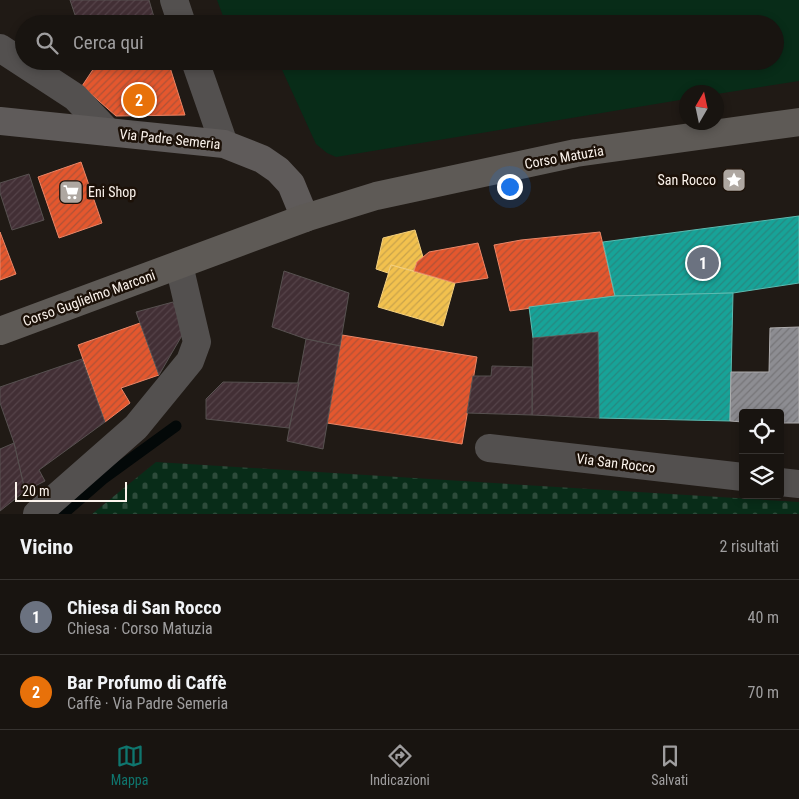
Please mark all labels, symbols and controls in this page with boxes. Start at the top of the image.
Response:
search box [15,15,784,70]
icon: search [33,29,61,57]
text: Cerca qui [73,31,144,54]
pin: 2 [123,81,155,119]
north arrow [679,85,724,130]
street label: Via Padre Semeria [119,126,221,152]
street label: Corso Matuzia [523,142,605,172]
place icon: San Rocco [721,167,747,193]
place label: San Rocco [658,172,716,188]
your location [497,174,523,200]
supermarket icon: Eni Shop [58,179,84,205]
place label: Eni Shop [88,184,136,200]
pin: 1 [687,244,719,282]
street label: Corso Guglielmo Marconi [21,267,157,329]
map controls [739,409,784,499]
button: locate [739,409,784,454]
street label: Via San Rocco [576,450,656,476]
button: layers [739,454,784,499]
scale bar [15,479,128,502]
text: 20 m [22,483,50,499]
text: Vicino [20,535,73,559]
text: 2 risultati [719,537,779,556]
text: Chiesa di San Rocco [67,596,221,619]
text: 1 [32,608,40,627]
text: 40 m [747,608,779,627]
text: Chiesa · Corso Matuzia [67,619,213,638]
text: Bar Profumo di Caffè [67,671,227,694]
text: 2 [32,683,40,702]
text: 70 m [747,683,779,702]
text: Caffè · Via Padre Semeria [67,694,228,713]
tab: Mappa [111,742,148,788]
tab: Indicazioni [370,742,430,788]
tab: Salvati [651,742,688,788]

